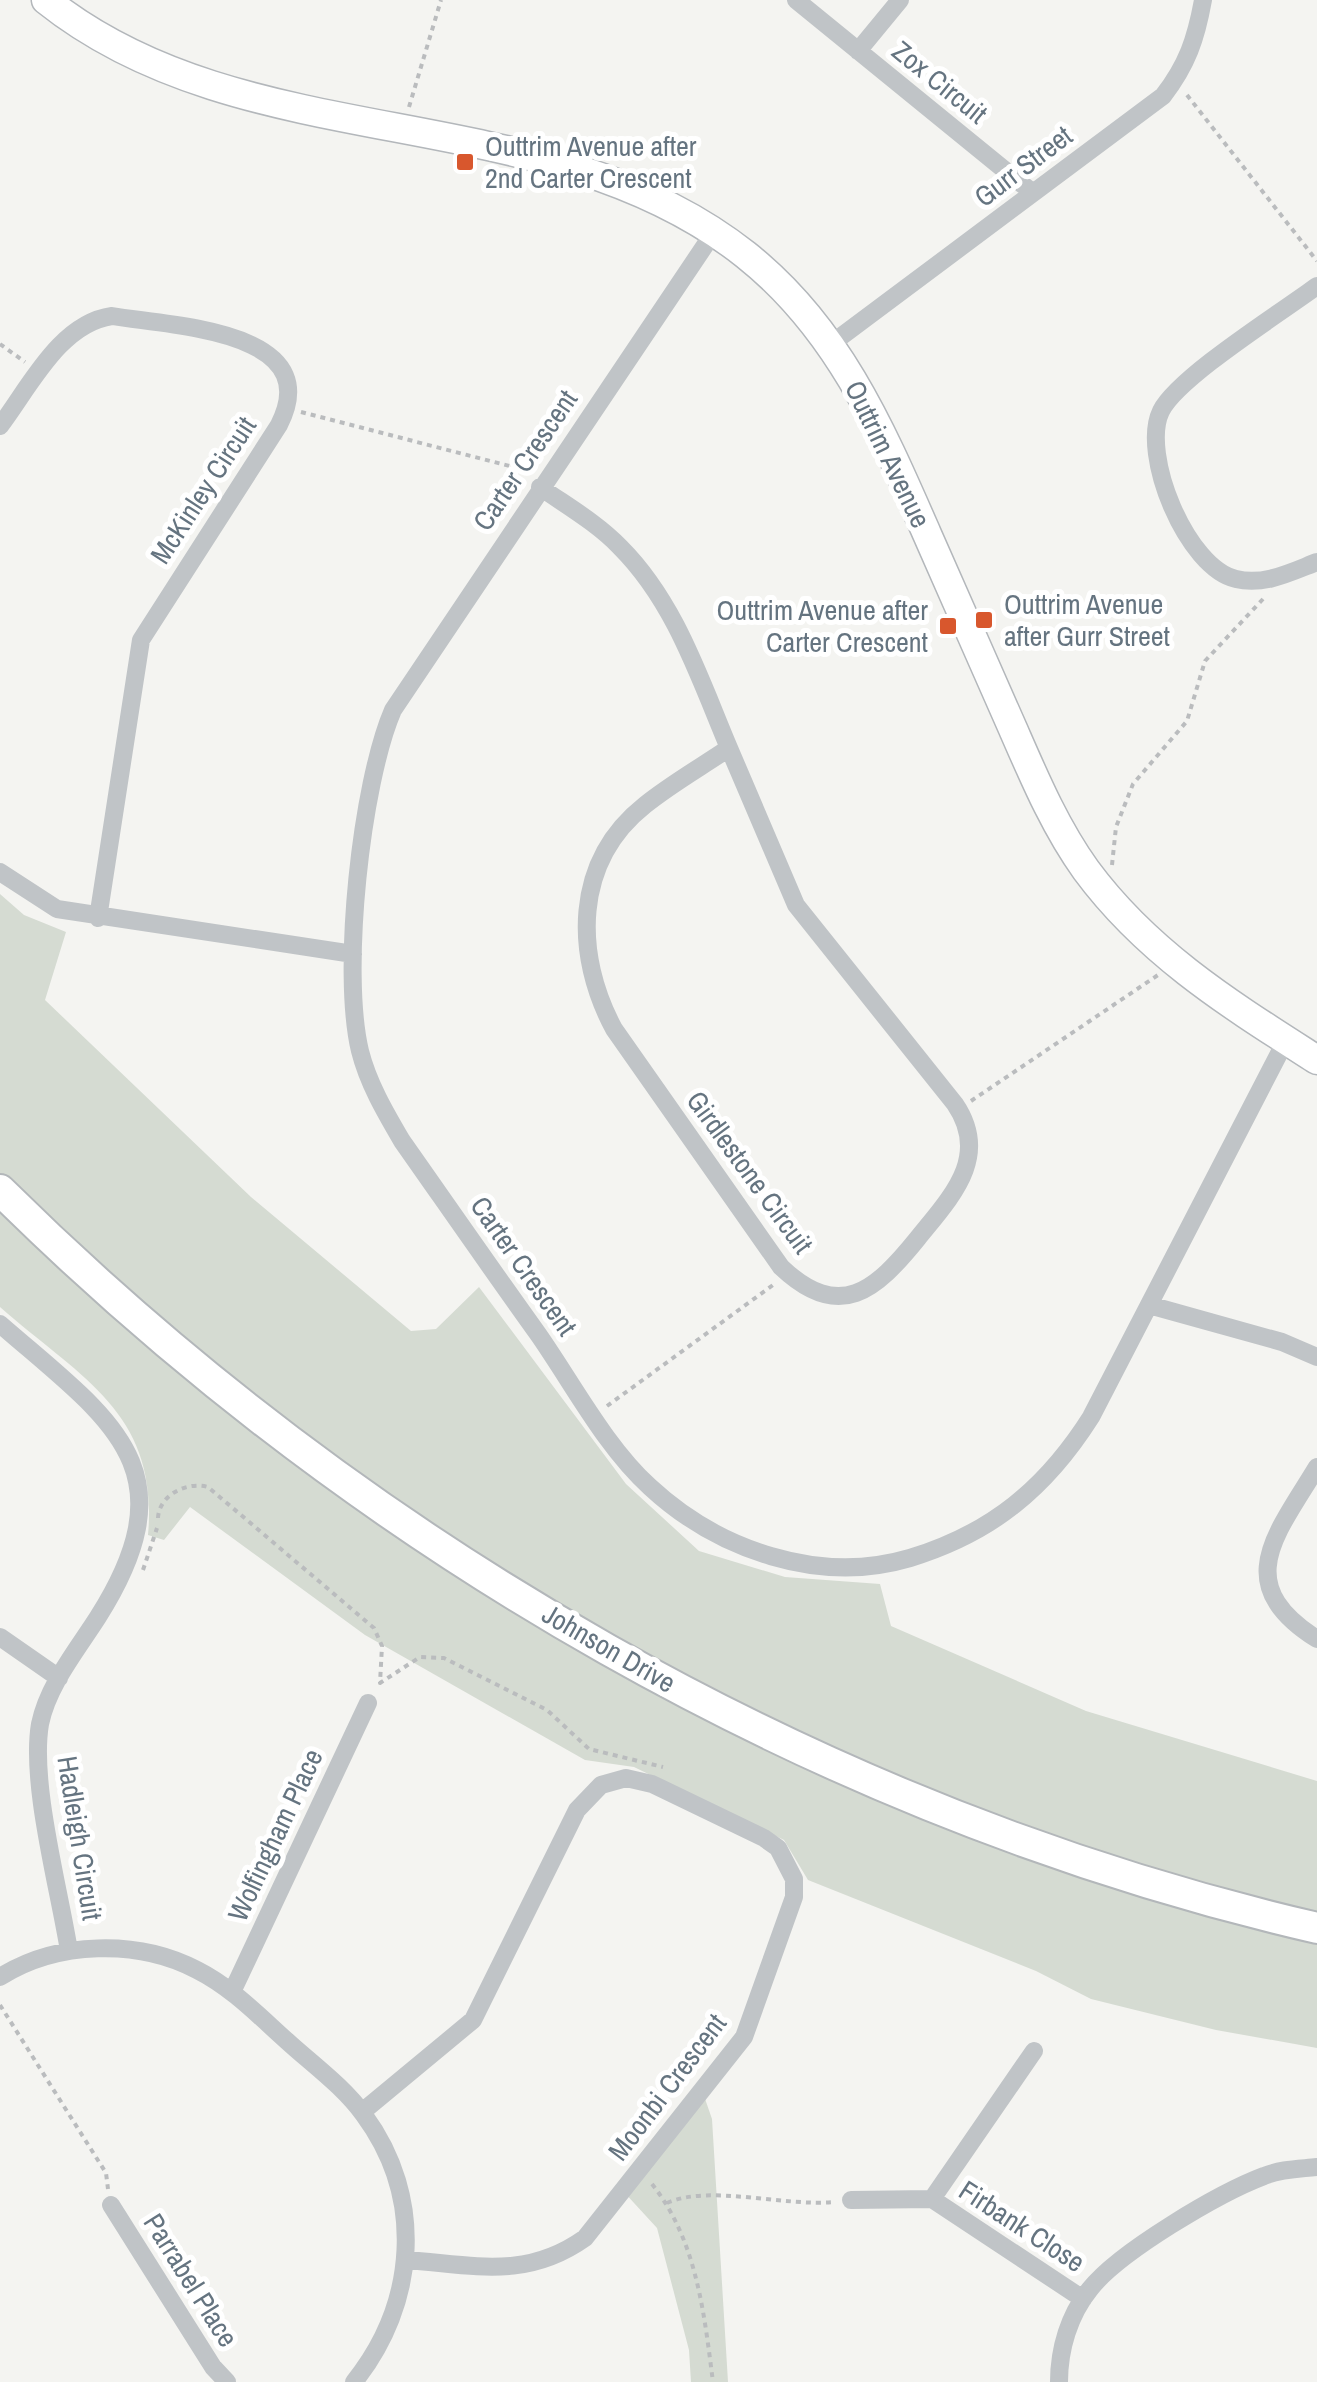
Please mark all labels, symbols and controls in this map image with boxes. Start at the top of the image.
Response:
street label: Zox Circuit [884,32,996,132]
street label: Gurr Street [966,117,1080,215]
place label: Outtrim Avenue after 2nd Carter Crescent [485,127,697,197]
marker: Outtrim Avenue after 2nd Carter Crescent [454,151,476,173]
street label: Outtrim Avenue [836,374,940,534]
street label: Carter Crescent [464,382,586,538]
street label: McKinley Circuit [141,409,265,571]
place label: Outtrim Avenue after Gurr Street [1004,585,1170,655]
place label: Outtrim Avenue after Carter Crescent [717,591,928,661]
marker: Outtrim Avenue after Gurr Street [973,609,995,631]
marker: Outtrim Avenue after Carter Crescent [937,615,959,637]
street label: Girdlestone Circuit [678,1083,822,1261]
street label: Carter Crescent [462,1189,586,1343]
street label: Johnson Drive [535,1595,683,1701]
street label: Wolfingham Place [218,1743,332,1927]
street label: Hadleigh Circuit [48,1753,112,1923]
street label: Moonbi Crescent [599,2006,735,2168]
street label: Firbank Close [952,2171,1092,2281]
street label: Parrabel Place [135,2206,247,2354]

